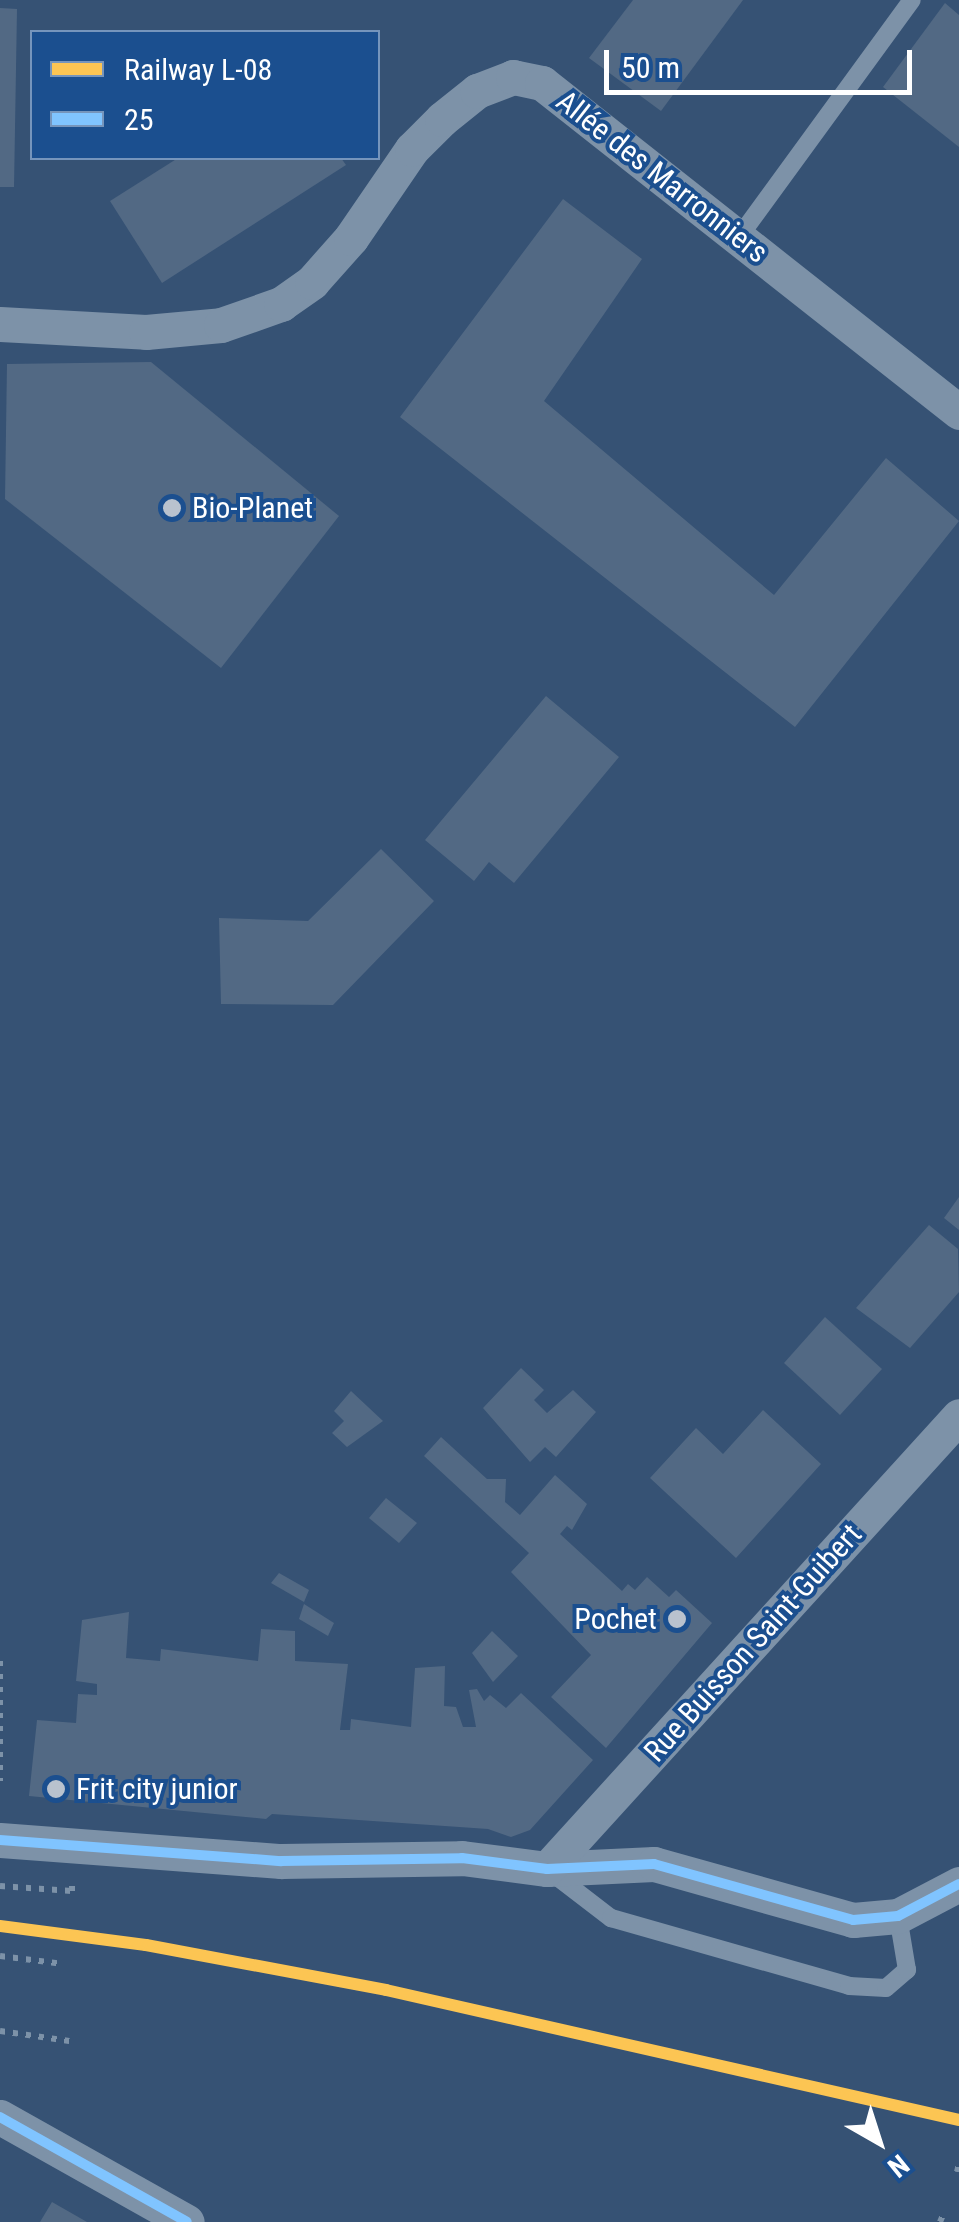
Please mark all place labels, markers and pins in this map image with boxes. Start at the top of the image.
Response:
place label: Bio-Planet [192,490,313,526]
marker: Bio-Planet [161,497,183,519]
place label: Pochet [574,1601,657,1637]
marker: Pochet [666,1608,688,1630]
place label: Frit city junior [76,1771,238,1807]
marker: Frit city junior [45,1778,67,1800]

